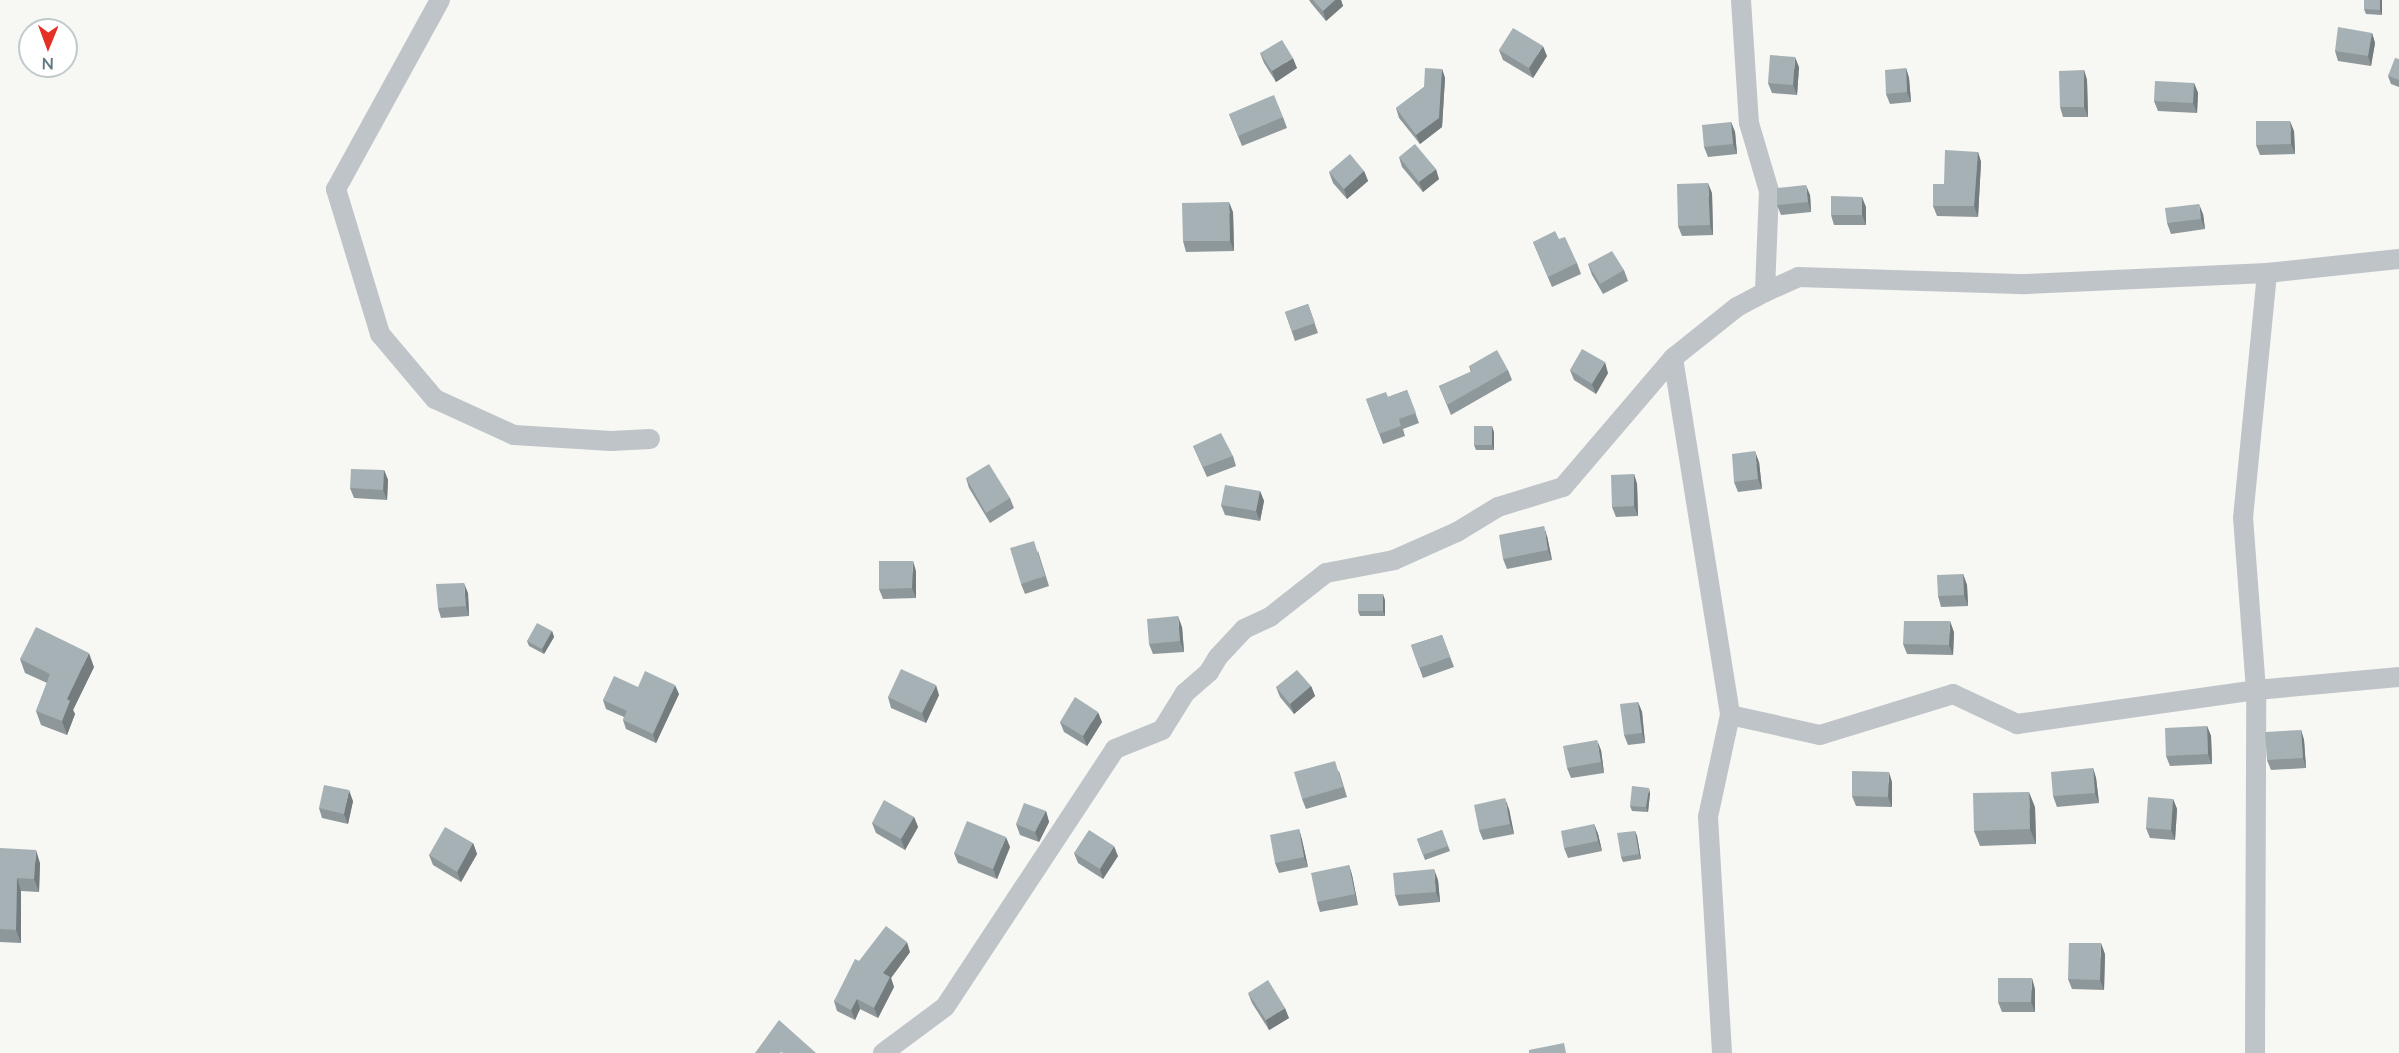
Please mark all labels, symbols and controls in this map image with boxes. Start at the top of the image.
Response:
north arrow [18,18,78,78]
text: N [41,55,54,74]

